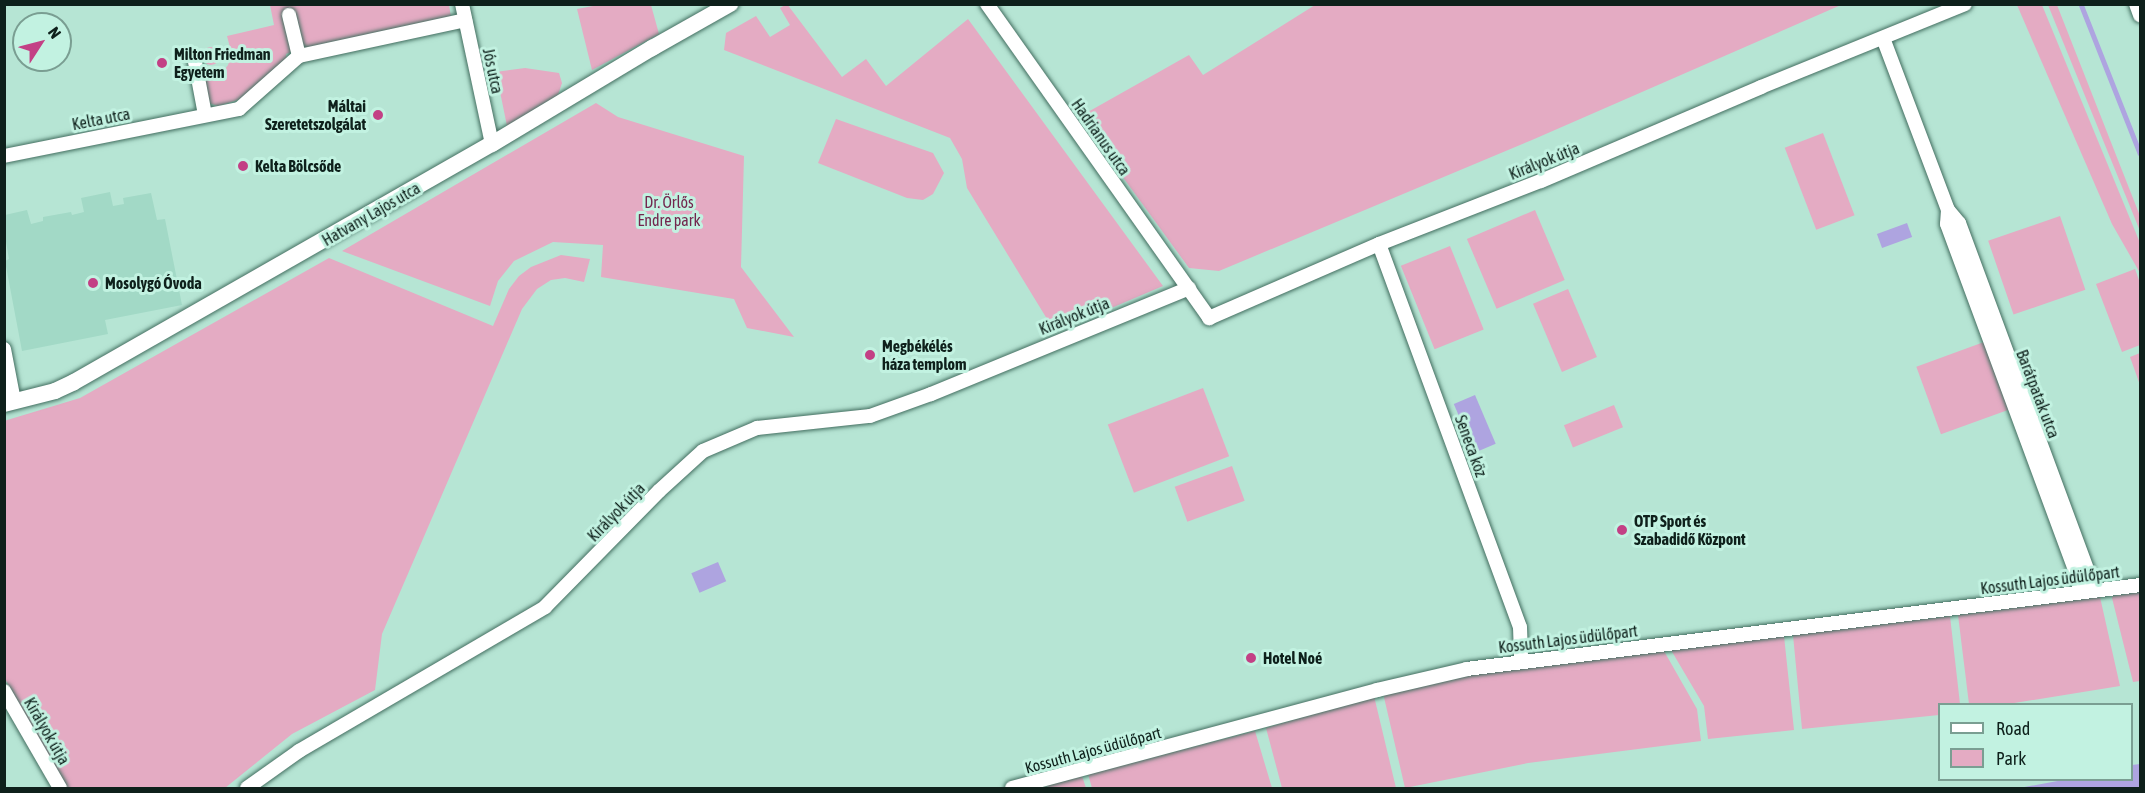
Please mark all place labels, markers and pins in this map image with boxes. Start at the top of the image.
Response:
place label: Milton Friedman Egyetem [174,44,271,82]
marker: Milton Friedman Egyetem [155,56,169,70]
place label: Máltai Szeretetszolgálat [265,96,366,134]
marker: Máltai Szeretetszolgálat [371,108,385,122]
place label: Kelta Bölcsőde [255,156,341,176]
marker: Kelta Bölcsőde [236,159,250,173]
place label: Mosolygó Óvoda [105,273,202,293]
marker: Mosolygó Óvoda [86,276,100,290]
place label: Megbékélés háza templom [882,336,967,374]
marker: Megbékélés háza templom [863,348,877,362]
place label: OTP Sport és Szabadidő Központ [1634,511,1746,549]
marker: OTP Sport és Szabadidő Központ [1615,523,1629,537]
place label: Hotel Noé [1263,648,1322,668]
marker: Hotel Noé [1244,651,1258,665]

